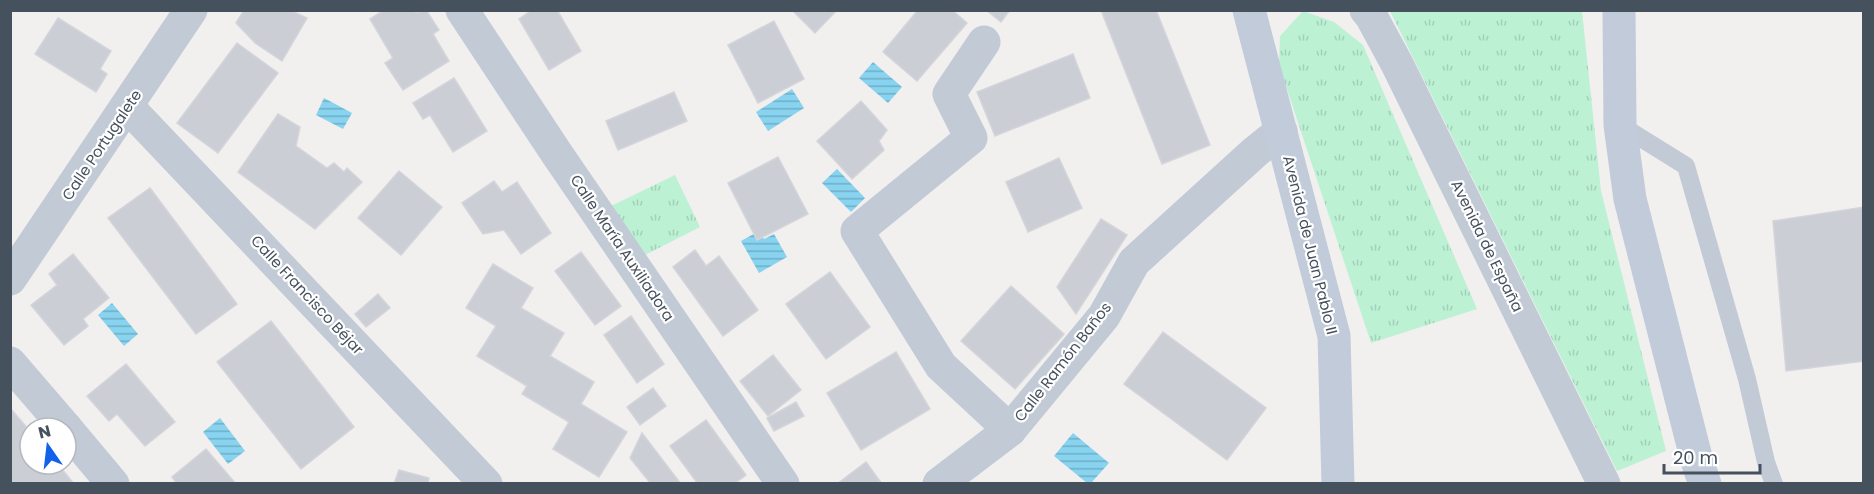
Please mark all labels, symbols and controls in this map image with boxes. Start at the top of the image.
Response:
street label: Calle Portugalete [57,85,146,204]
street label: Avenida de Juan Pablo II [1278,153,1343,337]
street label: Calle María Auxiliadora [565,170,679,325]
street label: Avenida de España [1446,176,1529,315]
street label: Calle Francisco Béjar [246,230,369,359]
street label: Calle Ramón Baños [1009,297,1116,426]
north arrow [18,416,78,476]
text: N [36,419,53,445]
scale bar [1664,437,1760,475]
text: 20 m [1673,445,1718,470]

